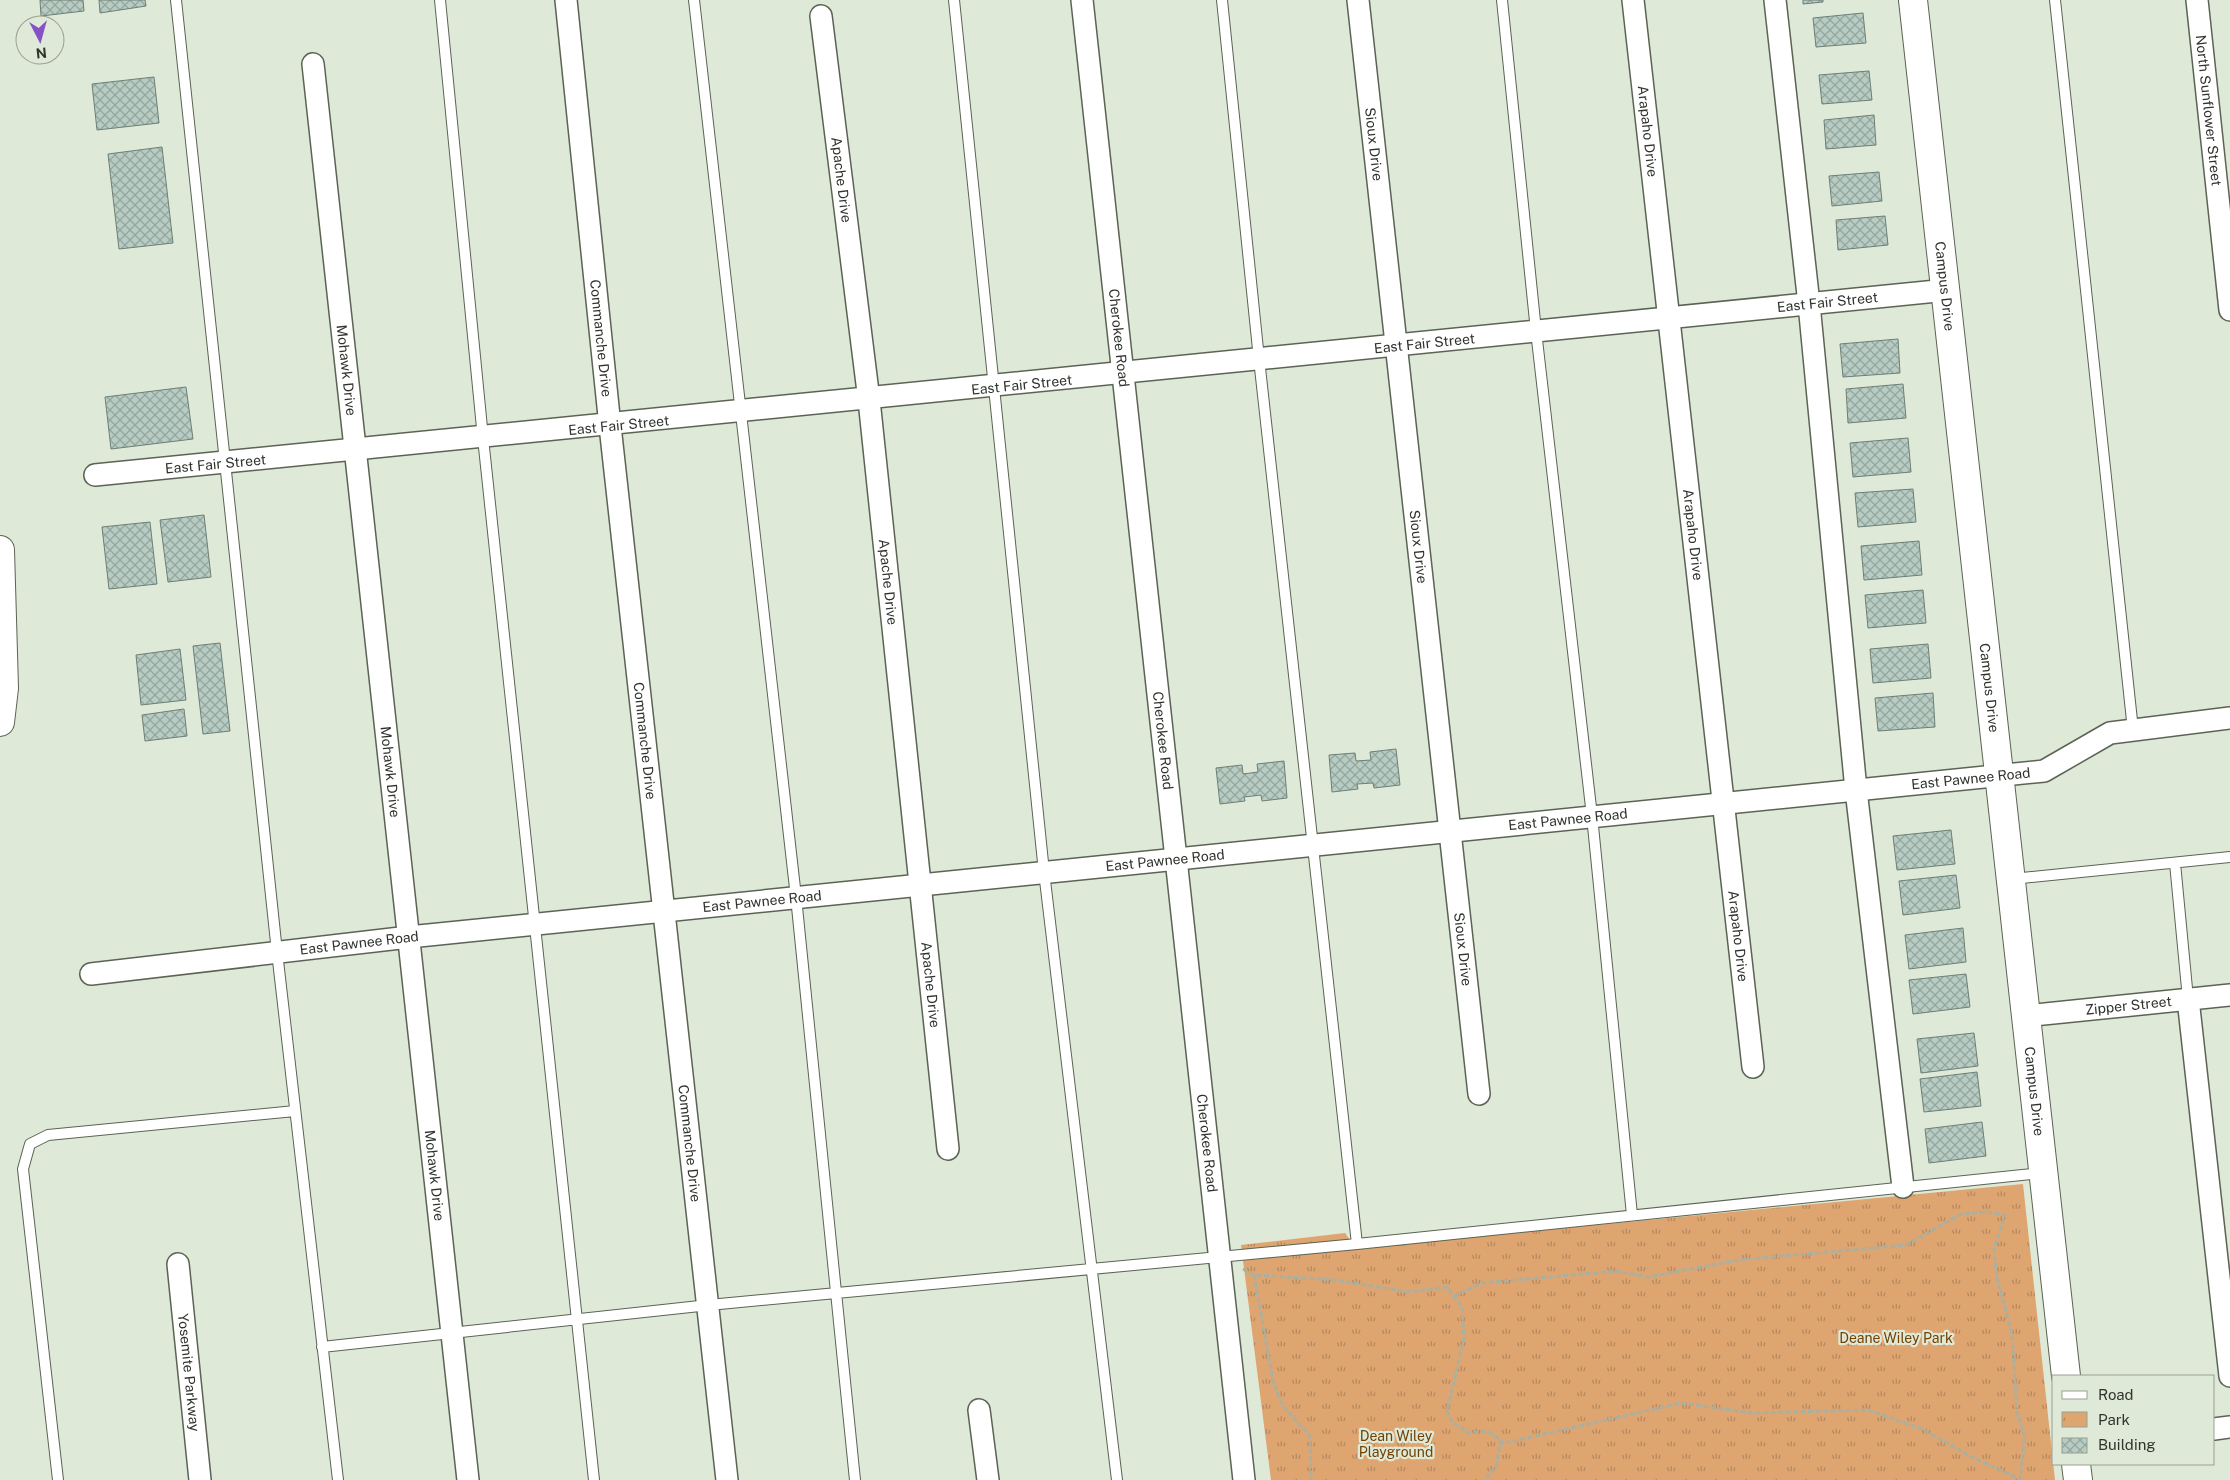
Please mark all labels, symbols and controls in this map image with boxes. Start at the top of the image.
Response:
north arrow [15,15,65,65]
street label: North Sunflower Street [2193,34,2225,187]
text: N [35,44,48,61]
street label: Arapaho Drive [1635,85,1661,178]
street label: Sioux Drive [1362,107,1386,182]
street label: Apache Drive [828,136,855,224]
street label: Campus Drive [1932,241,1958,332]
street label: Commanche Drive [587,279,615,398]
street label: Cherokee Road [1106,288,1132,388]
street label: East Fair Street [1776,289,1879,315]
street label: Mohawk Drive [334,324,359,417]
street label: East Fair Street [1373,330,1476,356]
street label: East Fair Street [970,372,1073,398]
street label: East Fair Street [567,412,670,438]
street label: East Fair Street [164,451,267,477]
street label: Arapaho Drive [1680,488,1706,581]
street label: Sioux Drive [1406,509,1430,584]
street label: Apache Drive [876,538,901,626]
street label: Campus Drive [1977,642,2002,733]
street label: Commanche Drive [630,681,659,800]
street label: Cherokee Road [1150,691,1176,791]
street label: Mohawk Drive [378,725,403,818]
street label: East Pawnee Road [1910,764,2031,792]
street label: East Pawnee Road [1508,805,1628,833]
street label: East Pawnee Road [1105,846,1225,874]
street label: East Pawnee Road [702,887,822,915]
street label: Arapaho Drive [1725,890,1751,983]
street label: Sioux Drive [1451,912,1475,987]
street label: East Pawnee Road [299,928,419,958]
street label: Apache Drive [918,941,943,1029]
street label: Zipper Street [2085,993,2172,1018]
street label: Campus Drive [2021,1046,2047,1137]
street label: Commanche Drive [675,1084,704,1203]
street label: Cherokee Road [1194,1093,1220,1193]
street label: Mohawk Drive [422,1129,448,1222]
street label: Yosemite Parkway [175,1313,203,1433]
park label: Deane Wiley Park [1839,1330,1953,1346]
legend [2052,1375,2215,1465]
text: Road [2098,1386,2134,1403]
text: Park [2098,1411,2130,1428]
park label: Dean Wiley Playground [1359,1428,1433,1460]
text: Building [2098,1436,2156,1453]

